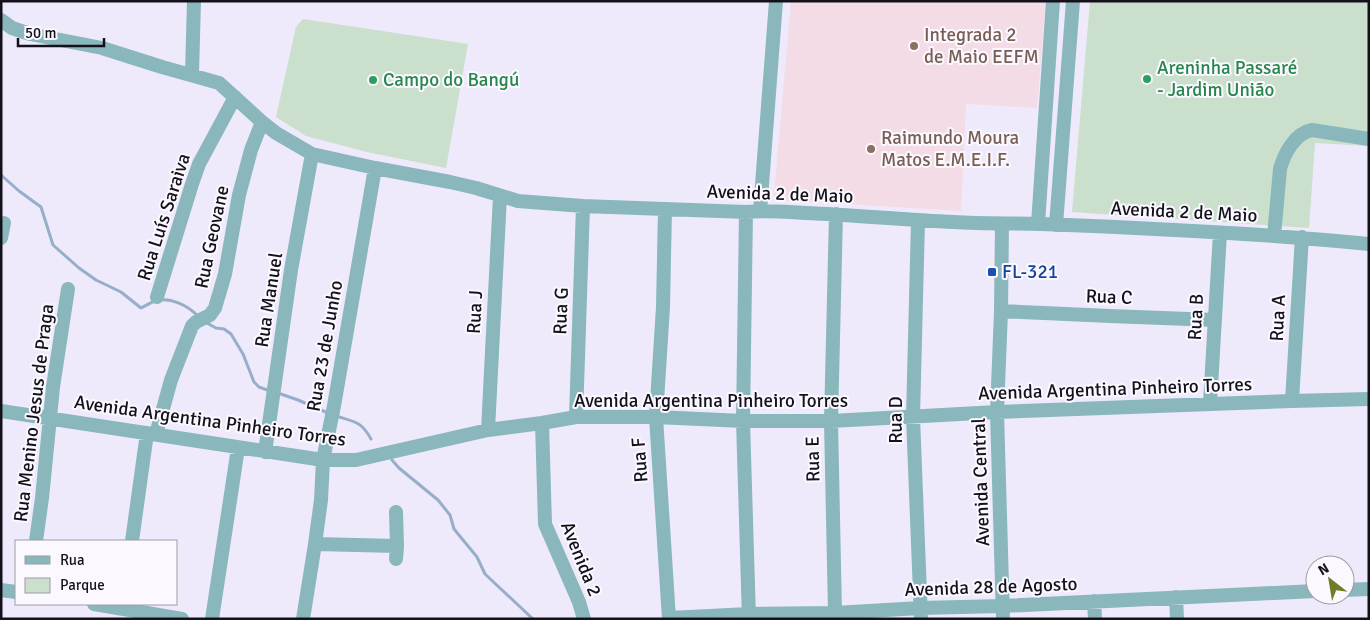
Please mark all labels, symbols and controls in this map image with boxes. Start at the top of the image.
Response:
scale bar [18,15,104,47]
place label: Integrada 2 de Maio EEFM [924,23,1039,69]
text: 50 m [25,24,56,42]
marker: Integrada 2 de Maio EEFM [908,40,920,52]
place label: Areninha Passaré - Jardim União [1157,56,1297,102]
place label: Campo do Bangú [383,68,519,92]
marker: Areninha Passaré - Jardim União [1141,73,1153,85]
marker: Campo do Bangú [367,74,379,86]
place label: Raimundo Moura Matos E.M.E.I.F. [881,126,1019,172]
marker: Raimundo Moura Matos E.M.E.I.F. [865,143,877,155]
street label: Rua Luís Saraiva [132,150,196,284]
street label: Avenida 2 de Maio [706,179,854,209]
street label: Rua Geovane [189,183,235,291]
street label: Avenida 2 de Maio [1110,196,1258,228]
street label: Rua Manuel [250,251,288,349]
place label: FL-321 [1002,260,1058,284]
marker: FL-321 [986,266,998,278]
street label: Rua 23 de Junho [302,278,348,414]
street label: Rua C [1085,284,1133,310]
street label: Rua G [548,287,574,335]
street label: Rua J [462,290,488,334]
street label: Rua B [1183,293,1209,341]
street label: Rua A [1265,294,1291,342]
street label: Rua Menino Jesus de Praga [9,303,59,523]
street label: Avenida Argentina Pinheiro Torres [978,372,1252,406]
street label: Avenida Argentina Pinheiro Torres [574,389,848,413]
street label: Avenida Argentina Pinheiro Torres [73,390,347,452]
street label: Rua D [884,396,908,444]
street label: Avenida Central [967,417,995,547]
street label: Rua E [801,436,825,482]
street label: Rua F [626,437,654,483]
street label: Avenida 2 [555,518,607,600]
legend [15,540,178,605]
text: Rua [60,551,85,569]
north arrow [1305,555,1355,605]
text: N [1315,559,1332,579]
street label: Avenida 28 de Agosto [904,572,1078,602]
text: Parque [60,576,105,594]

